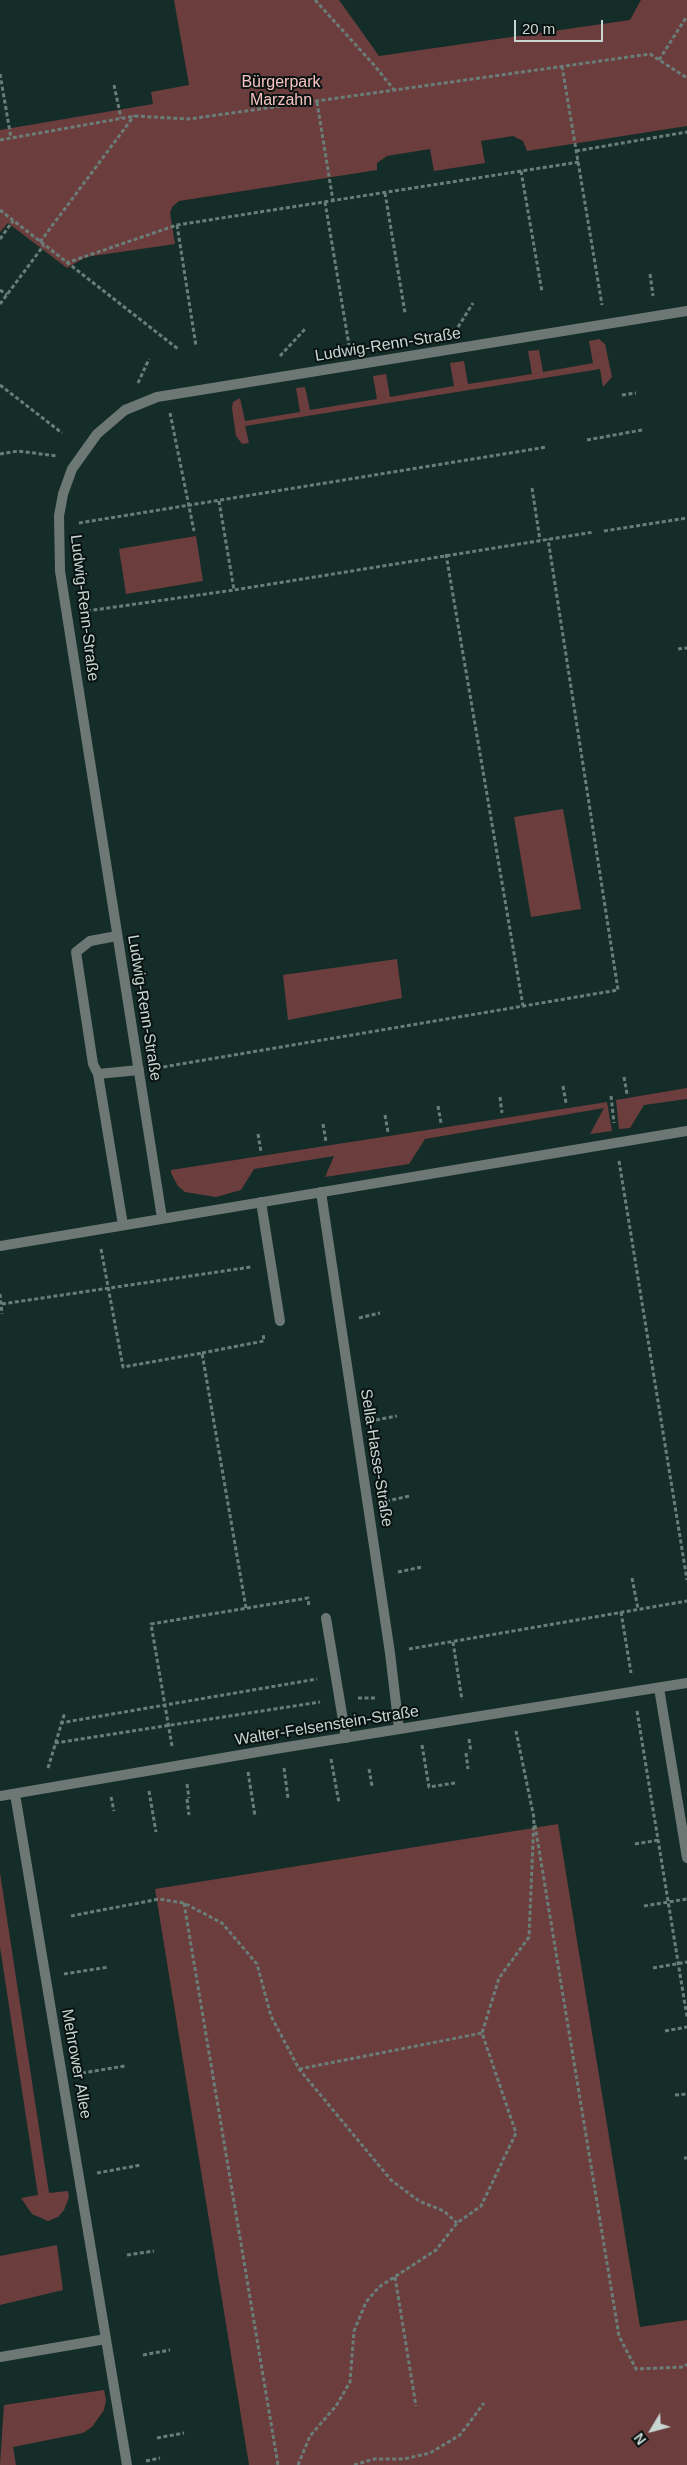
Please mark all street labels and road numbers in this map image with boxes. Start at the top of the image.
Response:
street label: Ludwig-Renn-Straße [314,324,462,366]
street label: Ludwig-Renn-Straße [65,534,103,682]
street label: Ludwig-Renn-Straße [123,934,165,1082]
street label: Sella-Hasse-Straße [356,1388,396,1528]
street label: Walter-Felsenstein-Straße [234,1702,420,1750]
street label: Mehrower Allee [57,2008,95,2120]

